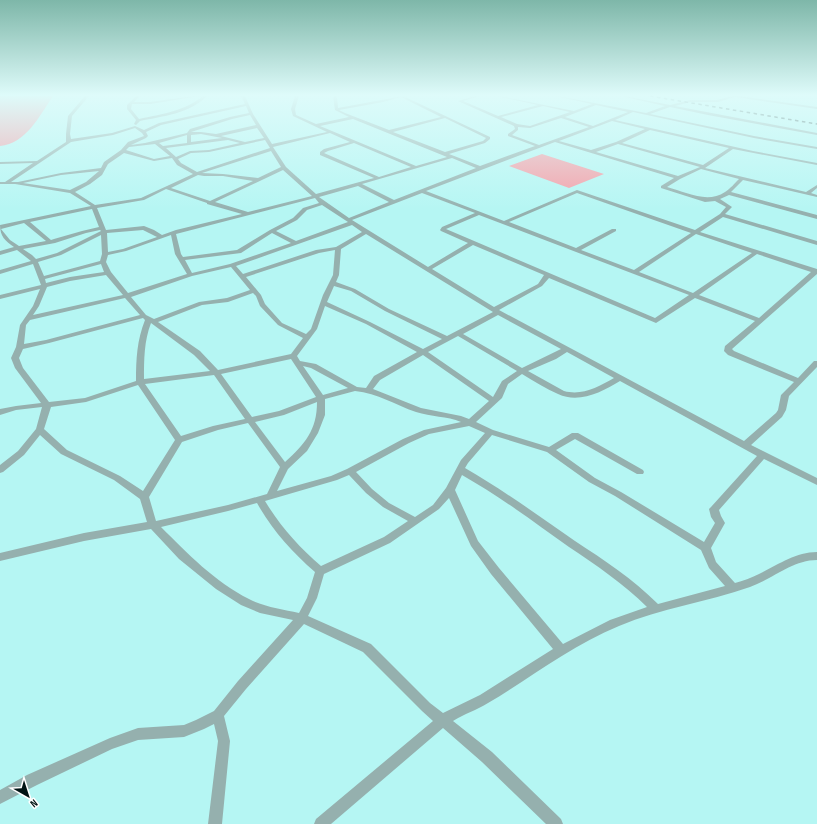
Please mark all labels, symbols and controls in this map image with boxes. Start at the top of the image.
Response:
north arrow [8,776,48,816]
text: N [28,796,40,810]

